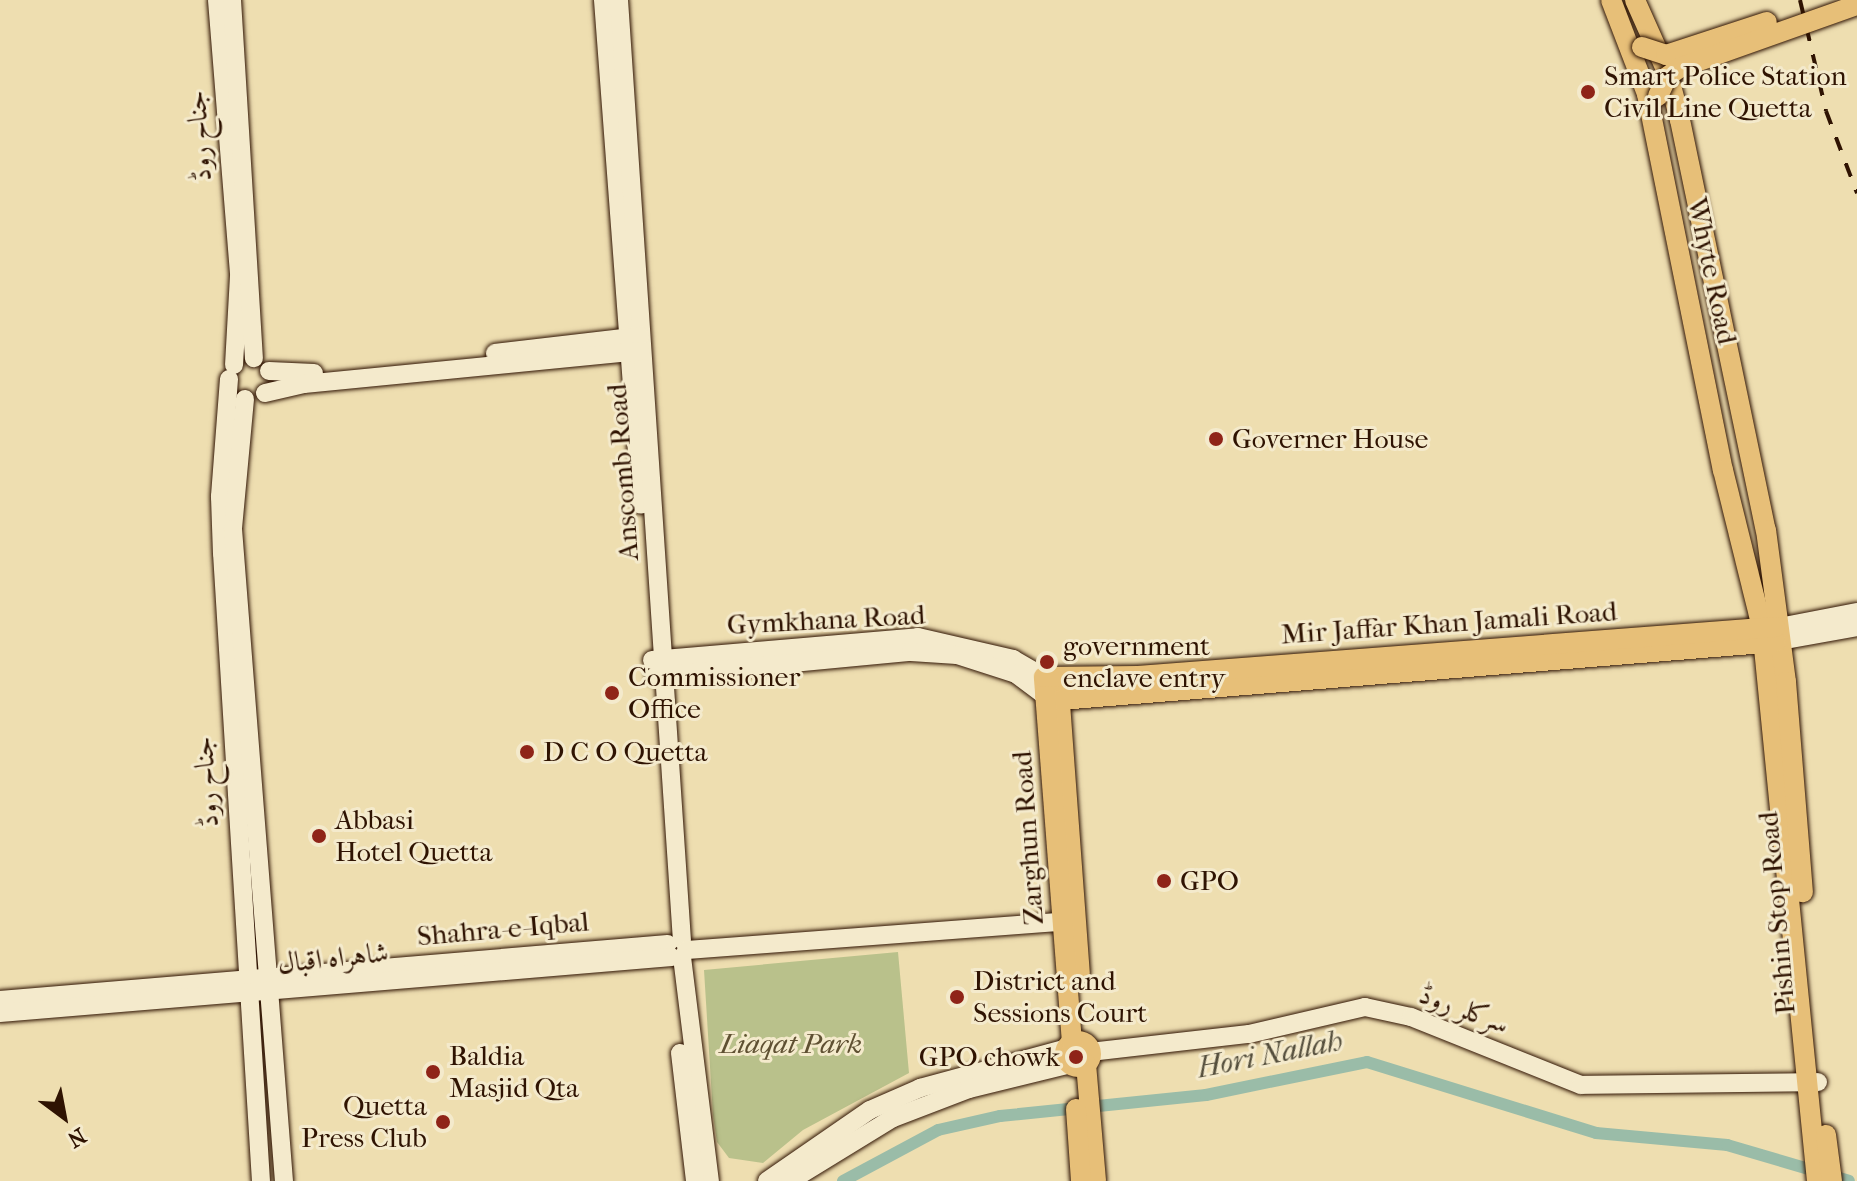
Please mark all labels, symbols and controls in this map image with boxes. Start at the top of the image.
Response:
place label: Smart Police Station Civil Line Quetta [1604,59,1847,125]
marker: Smart Police Station Civil Line Quetta [1579,83,1597,101]
street label: جناح روڈ [179,89,219,183]
street label: Whyte Road [1680,194,1744,348]
street label: Anscomb Road [600,382,646,562]
place label: Governer House [1232,422,1428,456]
marker: Governer House [1207,430,1225,448]
street label: Mir Jaffar Khan Jamali Road [1280,594,1618,652]
street label: Gymkhana Road [726,598,926,642]
place label: government enclave entry [1063,629,1225,695]
marker: government enclave entry [1038,653,1056,671]
place label: Commissioner Office [628,660,800,726]
marker: Commissioner Office [603,684,621,702]
street label: جناح روڈ [186,735,226,829]
place label: D C O Quetta [543,735,708,769]
marker: D C O Quetta [518,743,536,761]
street label: Zarghun Road [1005,750,1051,926]
place label: Abbasi Hotel Quetta [335,803,492,869]
street label: Pishin Stop Road [1751,810,1803,1016]
marker: Abbasi Hotel Quetta [310,827,328,845]
place label: GPO [1180,864,1239,898]
marker: GPO [1155,872,1173,890]
street label: Shahra-e-Iqbal [416,905,590,953]
street label: شاہراہ اقبال [276,935,390,981]
place label: District and Sessions Court [973,964,1147,1030]
street label: سرکلر روڈ [1414,977,1514,1041]
marker: District and Sessions Court [948,988,966,1006]
water label: Hori Nallah [1194,1023,1346,1087]
park label: Liaqat Park [720,1027,862,1061]
place label: Baldia Masjid Qta [449,1039,579,1105]
place label: GPO chowk [919,1040,1060,1074]
marker: GPO chowk [1067,1048,1085,1066]
marker: Baldia Masjid Qta [424,1063,442,1081]
north arrow [24,1077,104,1157]
place label: Quetta Press Club [301,1089,427,1155]
marker: Quetta Press Club [434,1113,452,1131]
text: N [63,1122,91,1153]

